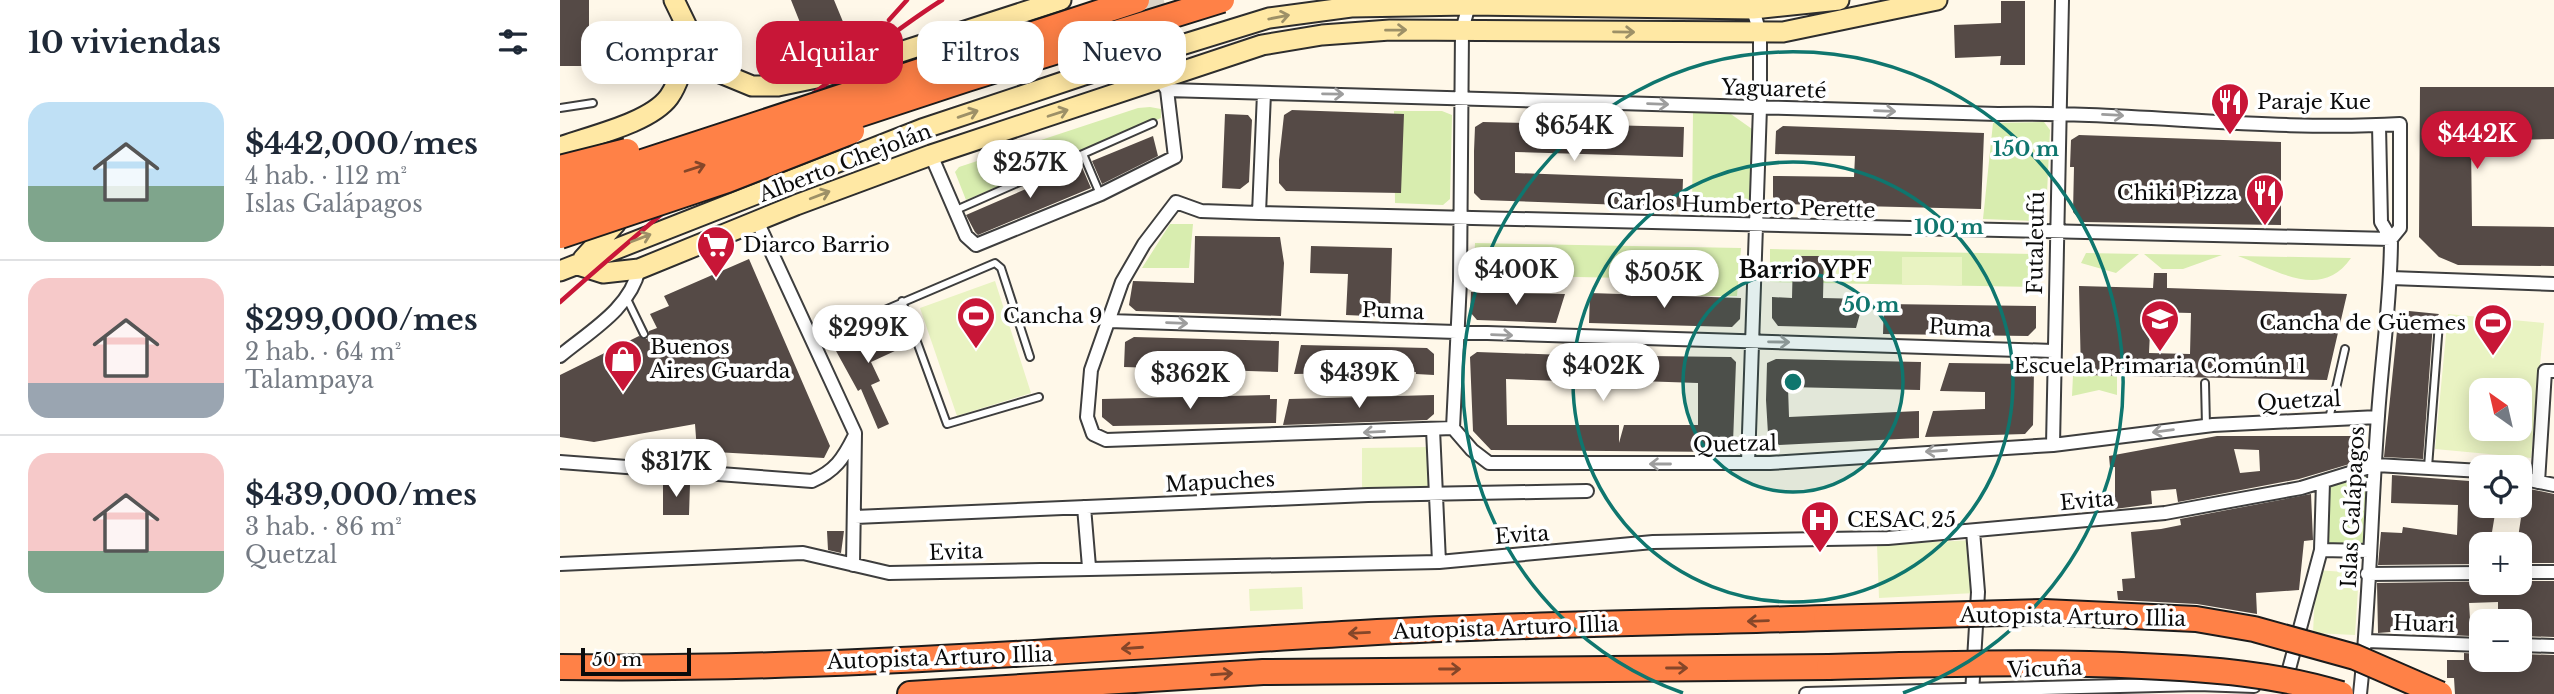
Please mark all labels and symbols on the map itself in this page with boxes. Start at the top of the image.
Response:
one-way arrow [1267,9,1290,23]
one-way arrow [1384,23,1407,37]
one-way arrow [1612,26,1635,39]
street label: Yaguareté [1720,74,1827,104]
restaurant icon: Paraje Kue [2209,81,2251,136]
one-way arrow [1321,88,1344,101]
place label: Paraje Kue [2257,89,2371,115]
one-way arrow [1646,98,1669,111]
pin: $654K [1525,104,1623,163]
one-way arrow [1874,104,1897,118]
one-way arrow [1047,106,1069,118]
one-way arrow [957,107,979,120]
one-way arrow [2101,109,2124,122]
pin: $442K [2428,111,2526,171]
street label: Alberto Chejolán [754,118,935,208]
text: 150 m [1993,136,2059,162]
pin: $257K [981,140,1079,200]
one-way arrow [683,161,705,173]
restaurant icon: Chiki Pizza [2244,172,2286,227]
place label: Chiki Pizza [2117,180,2238,206]
one-way arrow [809,188,831,201]
street label: Carlos Humberto Perette [1606,188,1876,224]
street label: Futaleufú [2022,191,2050,295]
text: 100 m [1914,214,1984,240]
supermarket icon: Diarco Barrio [695,224,737,279]
one-way arrow [630,230,651,243]
place label: Diarco Barrio [743,232,890,258]
pin: $400K [1467,247,1565,307]
pin: $505K [1615,250,1713,310]
district label: Barrio YPF [1739,256,1872,284]
text: 50 m [1842,292,1900,318]
sports icon: Cancha 9 [955,295,997,350]
street label: Puma [1361,297,1425,325]
school or university icon: Escuela Primaria Común 11 [2139,298,2181,353]
sports icon: Cancha de Güemes [2472,302,2514,357]
place label: Cancha 9 [1003,303,1103,329]
pin: $299K [819,306,917,365]
place label: Cancha de Güemes [2259,310,2466,336]
street label: Puma [1928,313,1992,343]
one-way arrow [1165,317,1188,330]
one-way arrow [1491,328,1514,341]
place label: Buenos Aires Guarda [649,334,791,384]
one-way arrow [1767,335,1790,349]
shop icon: Buenos Aires Guarda [602,338,644,393]
pin: $402K [1554,344,1652,403]
pin: $439K [1310,350,1408,410]
pin: $362K [1141,352,1239,411]
place label: Escuela Primaria Común 11 [2013,353,2307,379]
centre of rings [1781,370,1805,394]
north arrow [2469,378,2532,441]
street label: Quetzal [2256,386,2342,416]
one-way arrow [1363,425,1386,438]
one-way arrow [2152,425,2175,438]
street label: Islas Galápagos [2336,425,2370,589]
street label: Quetzal [1693,430,1777,458]
pin: $317K [627,440,725,499]
one-way arrow [1925,445,1948,458]
one-way arrow [1649,457,1672,471]
street label: Mapuches [1164,466,1276,498]
street label: Evita [2059,486,2116,516]
hospital icon: CESAC 25 [1799,499,1841,554]
place label: CESAC 25 [1847,507,1956,533]
street label: Evita [1494,520,1550,550]
street label: Evita [928,538,984,566]
street label: Autopista Arturo Illia [1959,602,2187,632]
street label: Huari [2393,610,2455,638]
street label: Autopista Arturo Illia [1392,611,1620,645]
one-way arrow [1746,614,1769,627]
one-way arrow [1348,627,1371,640]
street label: Autopista Arturo Illia [826,641,1054,675]
one-way arrow [1121,642,1144,655]
scale bar [581,645,691,677]
street label: Vicuña [2006,655,2083,683]
one-way arrow [1665,661,1688,675]
one-way arrow [1438,663,1461,676]
one-way arrow [1211,668,1234,681]

